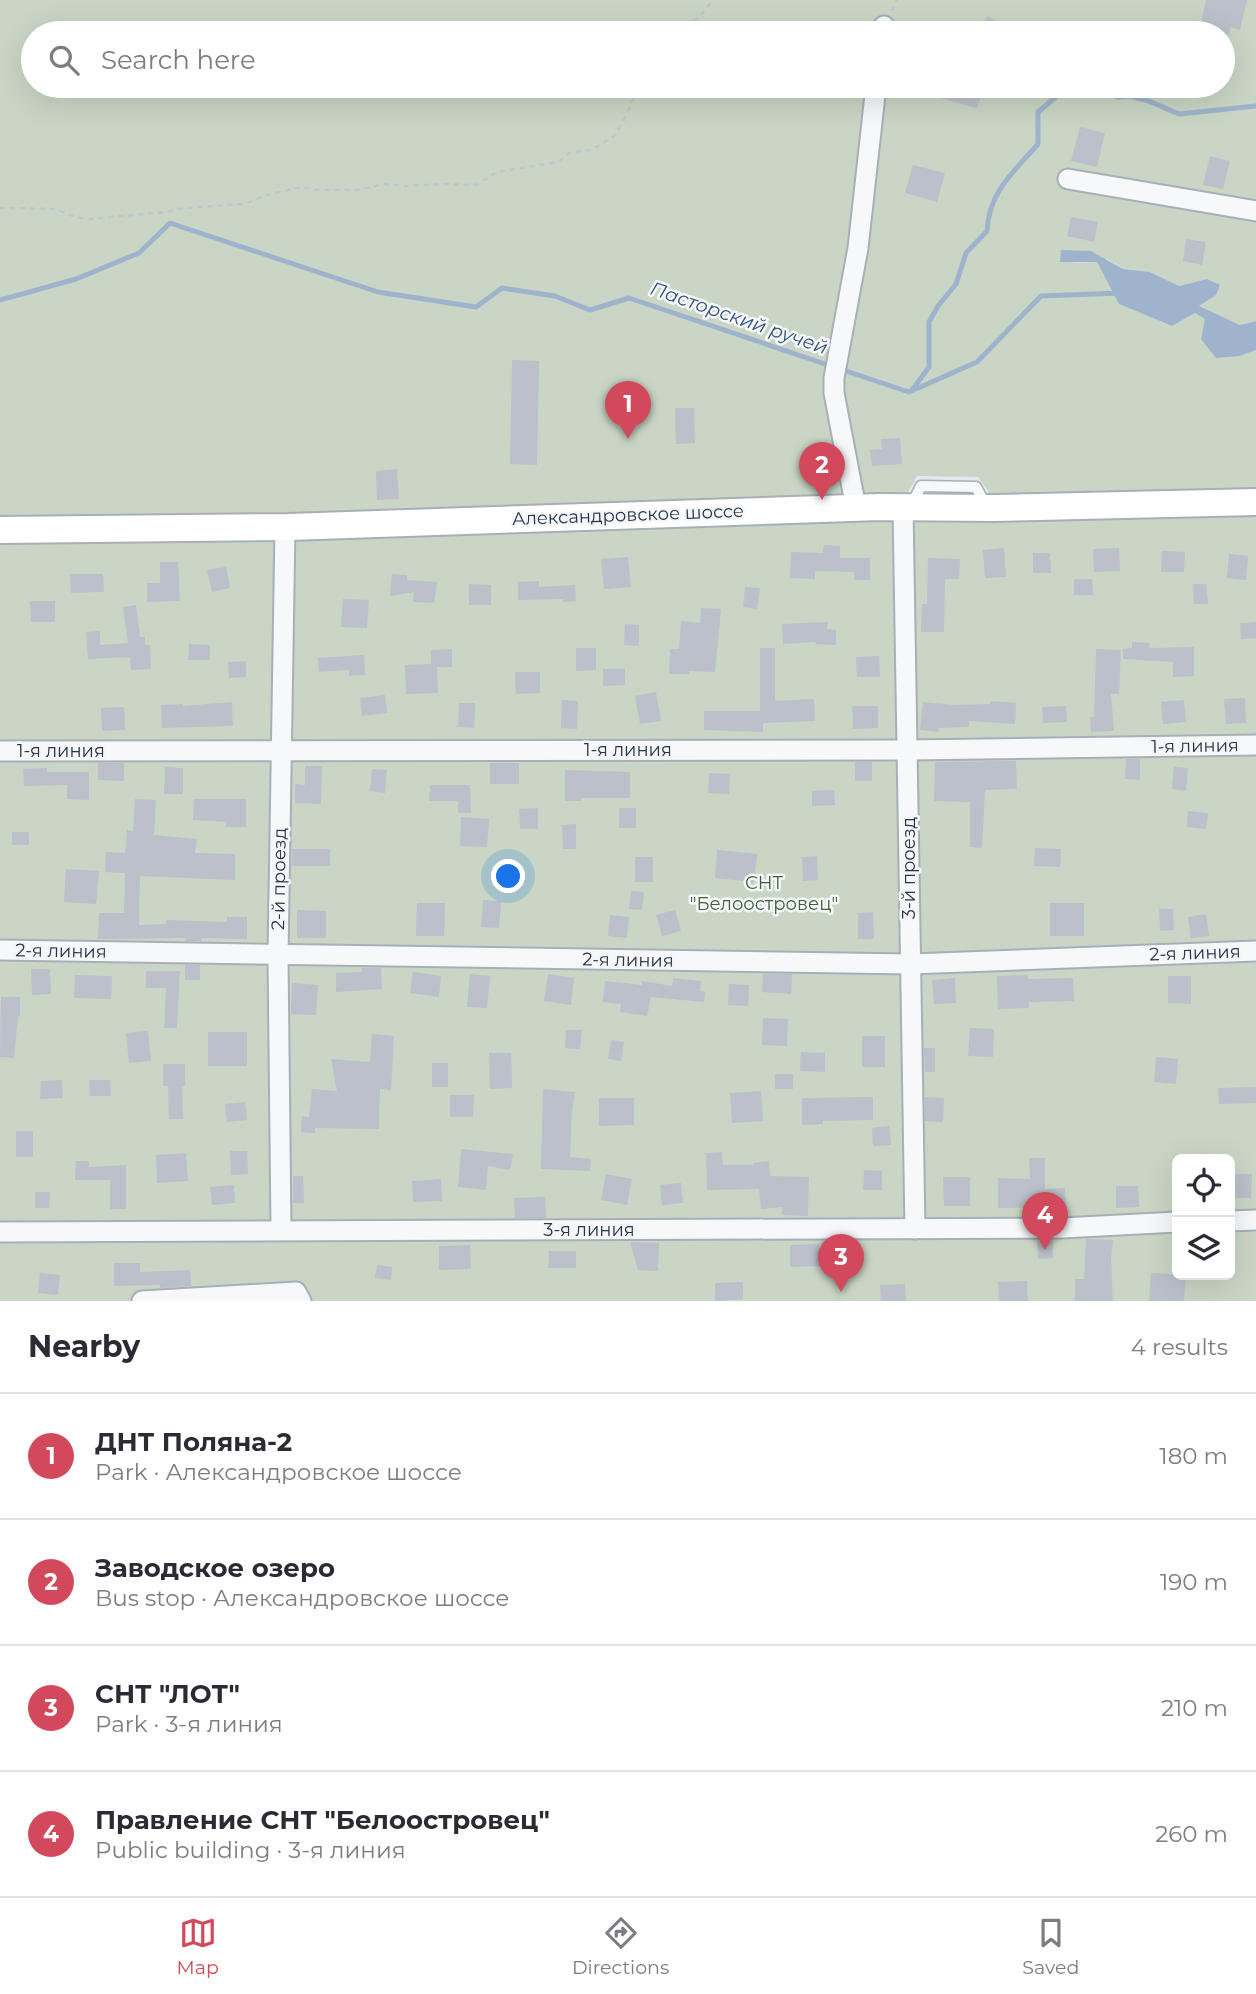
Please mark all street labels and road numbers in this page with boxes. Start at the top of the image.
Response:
street label: Александровское шоссе [512,500,744,530]
street label: 1-я линия [1151,734,1239,758]
street label: 1-я линия [584,739,672,761]
street label: 1-я линия [17,740,105,762]
street label: 3-й проезд [898,816,920,919]
street label: 2-й проезд [267,827,291,930]
street label: 2-я линия [15,939,107,963]
street label: 2-я линия [1149,940,1241,966]
street label: 2-я линия [582,948,674,972]
street label: 3-я линия [543,1219,635,1241]

